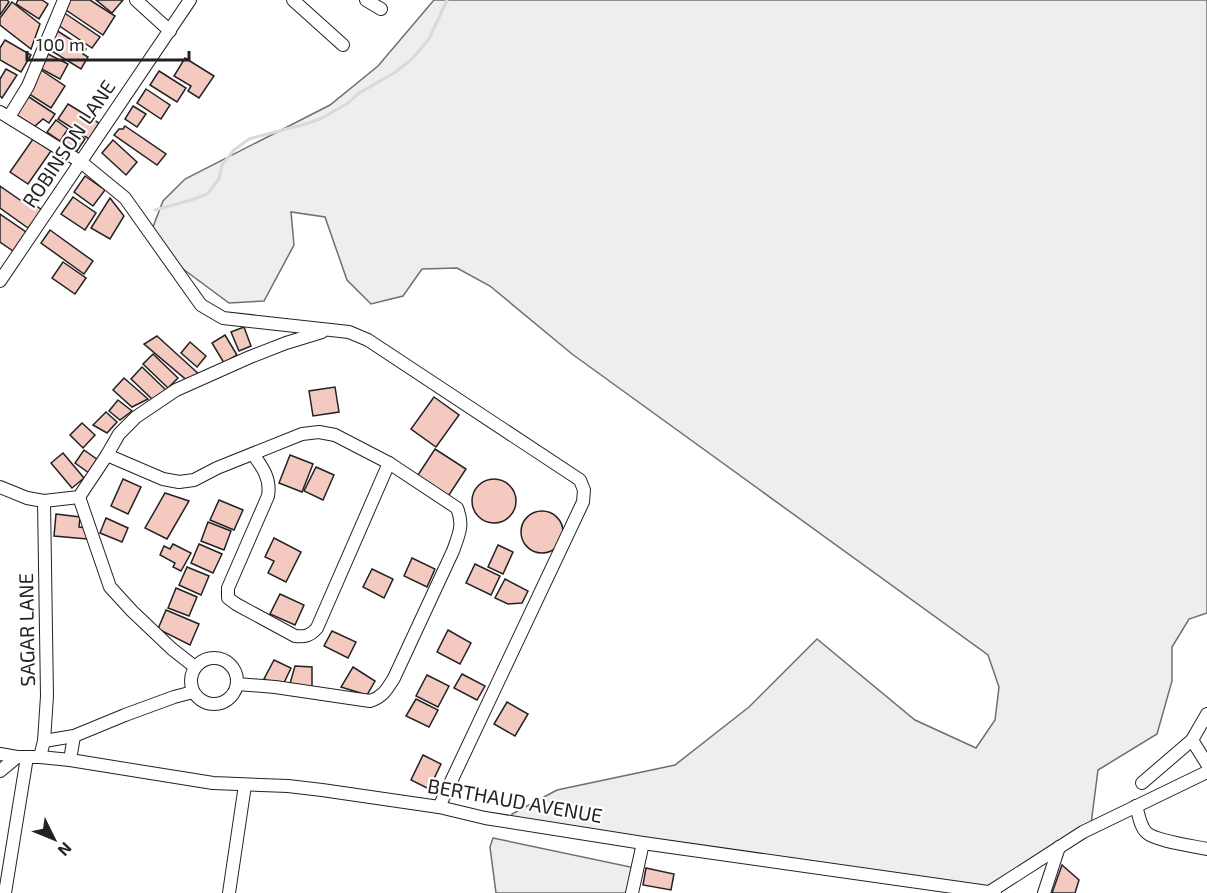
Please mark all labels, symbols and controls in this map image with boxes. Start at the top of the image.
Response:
scale bar [27,24,189,62]
text: 100 m [36,33,85,55]
street label: ROBINSON LANE [17,75,120,212]
street label: SAGAR LANE [13,573,39,687]
street label: BERTHAUD AVENUE [426,773,605,827]
north arrow [24,809,84,869]
text: N [54,839,76,860]

